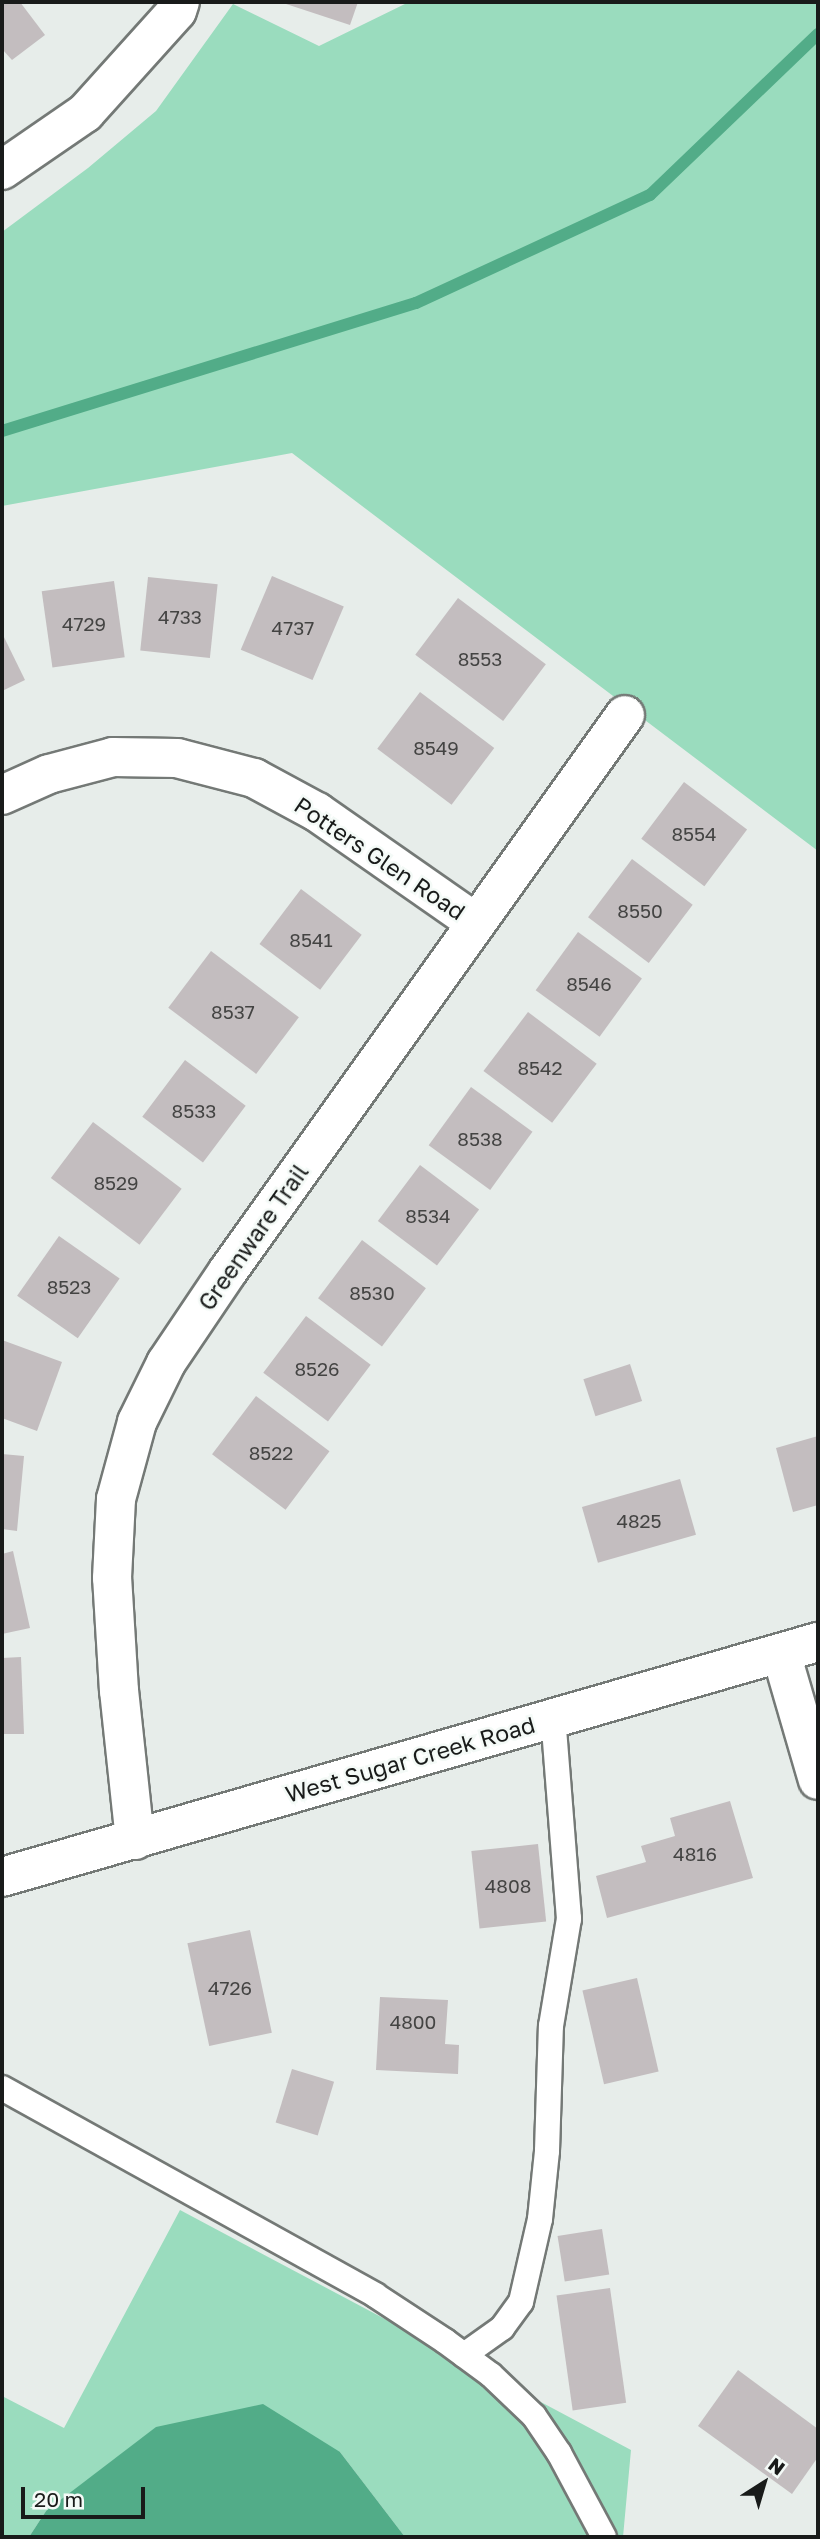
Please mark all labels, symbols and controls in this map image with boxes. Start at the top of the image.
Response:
house number: 4733 [158,606,202,628]
house number: 4729 [62,613,106,635]
house number: 4737 [272,617,314,639]
house number: 8553 [458,648,502,670]
house number: 8549 [413,737,459,759]
street label: Potters Glen Road [289,791,471,925]
house number: 8554 [671,823,717,845]
house number: 8550 [617,900,663,922]
house number: 8541 [289,929,333,951]
house number: 8546 [566,973,612,995]
house number: 8537 [211,1001,255,1023]
house number: 8542 [517,1057,563,1079]
house number: 8533 [172,1100,216,1122]
house number: 8538 [457,1128,503,1150]
street label: Greenware Trail [192,1159,314,1315]
house number: 8529 [93,1172,139,1194]
house number: 8534 [405,1205,451,1227]
house number: 8523 [47,1276,91,1298]
house number: 8530 [349,1282,395,1304]
house number: 8526 [294,1358,340,1380]
house number: 8522 [249,1442,293,1464]
house number: 4825 [616,1510,662,1532]
street label: West Sugar Creek Road [282,1710,538,1808]
house number: 4816 [673,1843,717,1865]
house number: 4808 [485,1875,531,1897]
house number: 4726 [208,1977,252,1999]
house number: 4800 [390,2011,436,2033]
north arrow [729,2448,799,2518]
text: N [764,2452,790,2479]
scale bar [24,2472,149,2516]
text: 20 m [34,2486,83,2512]

